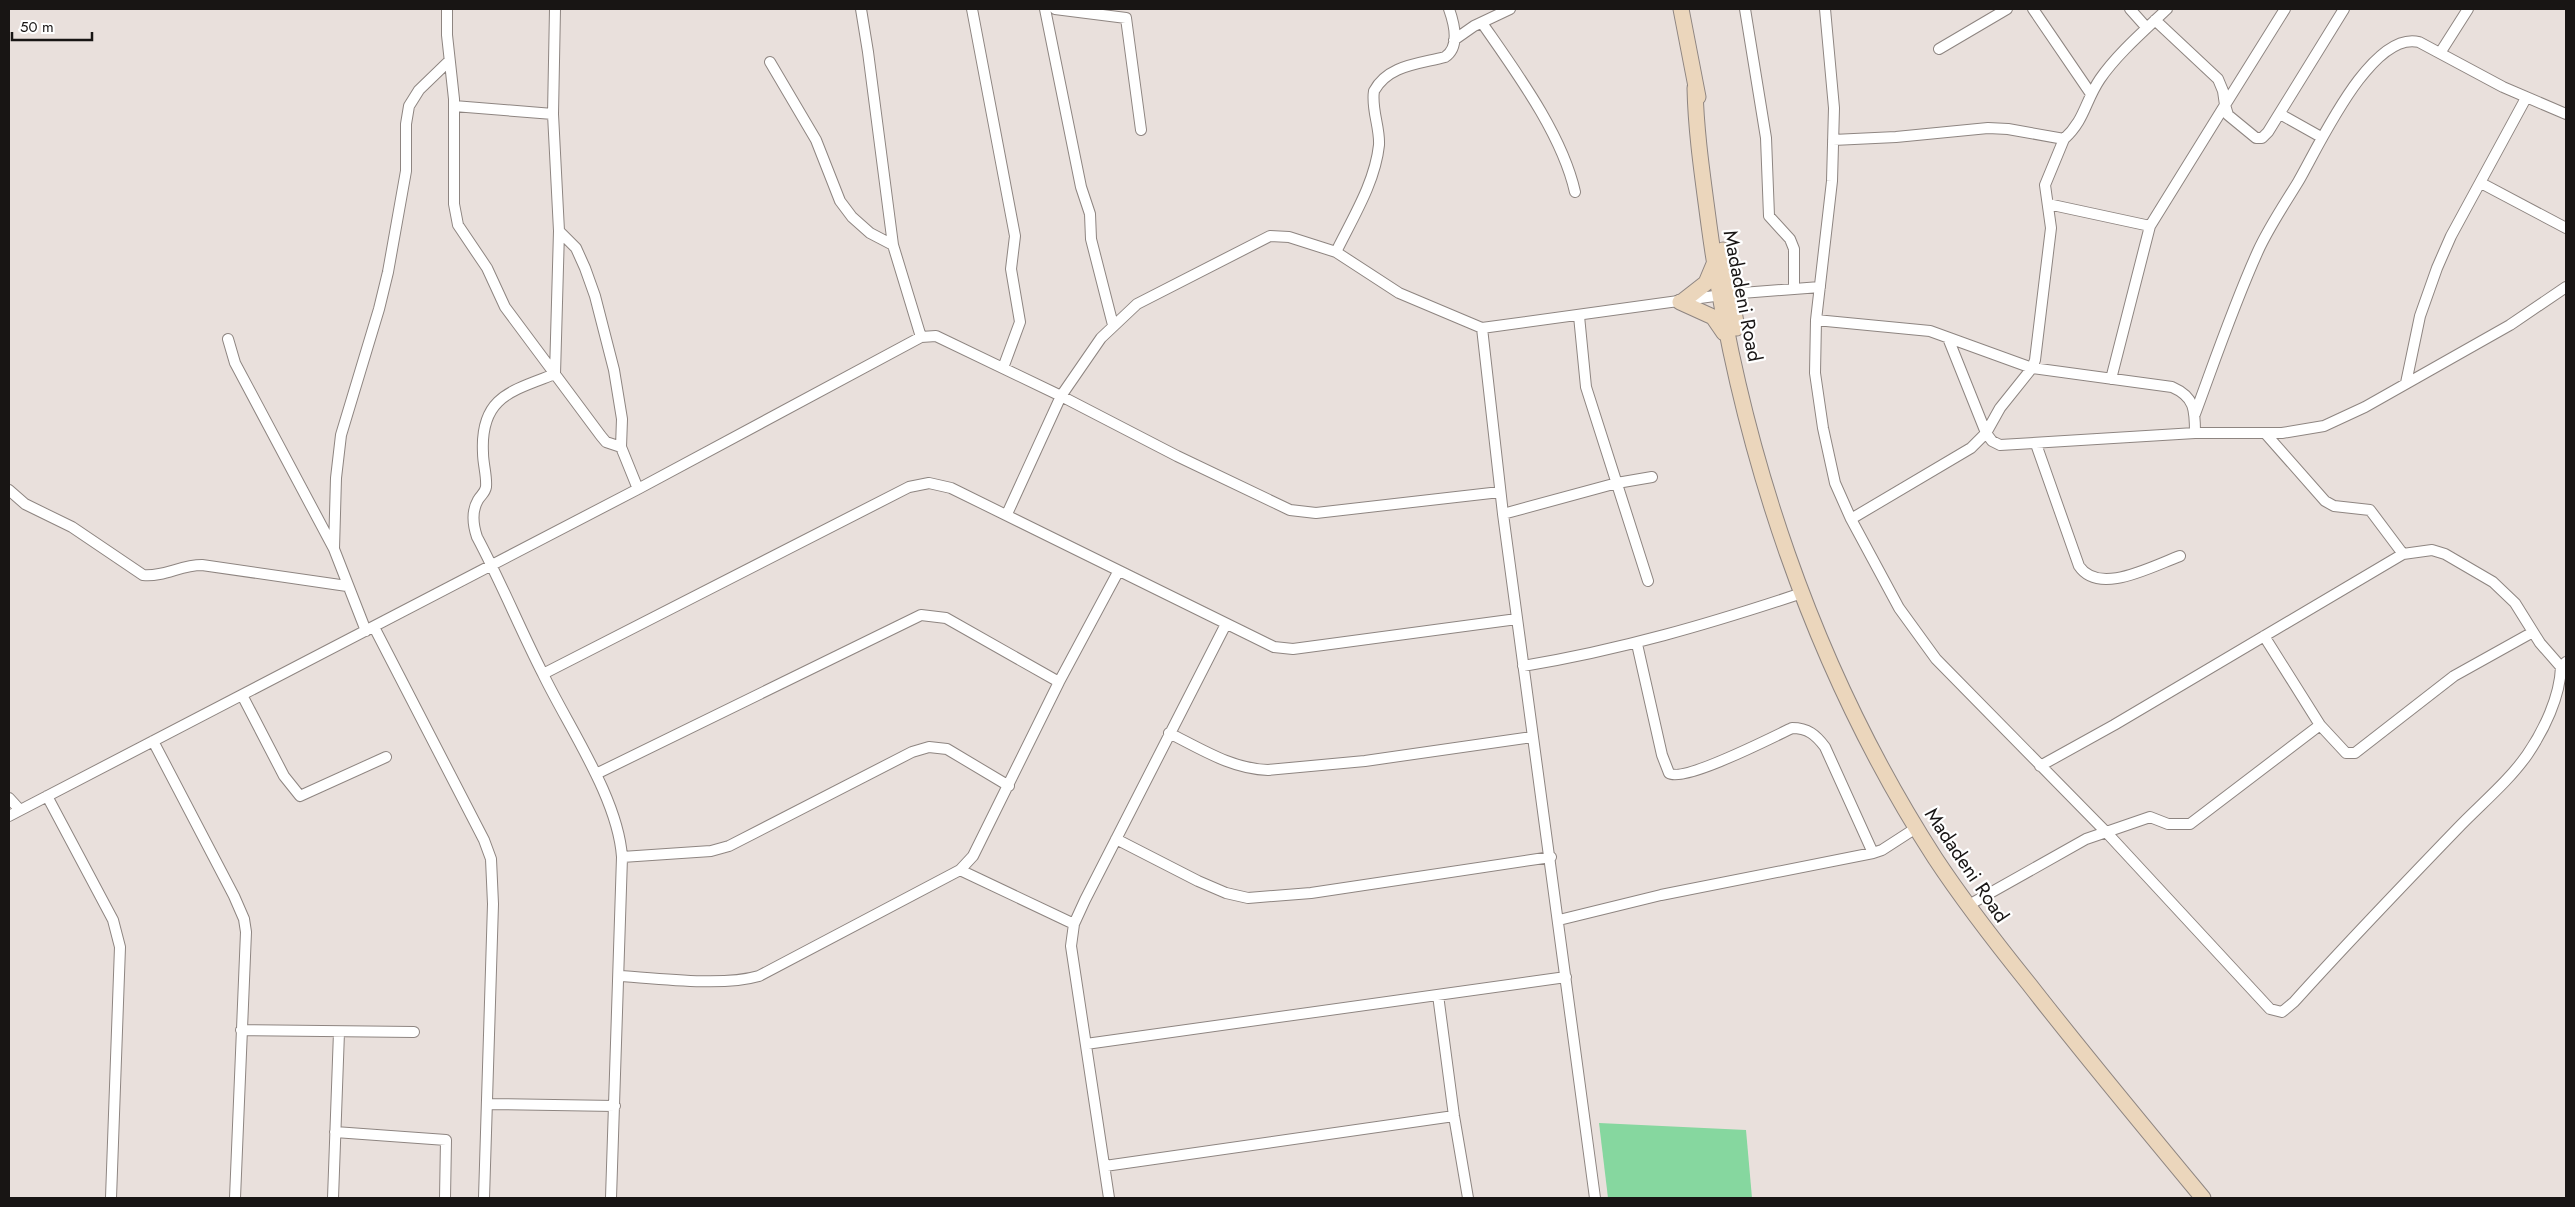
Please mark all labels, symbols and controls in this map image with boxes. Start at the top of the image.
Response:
scale bar [12,10,92,42]
text: 50 m [20,16,54,38]
street label: Madadeni Road [1716,228,1769,364]
street label: Madadeni Road [1917,802,2016,929]

